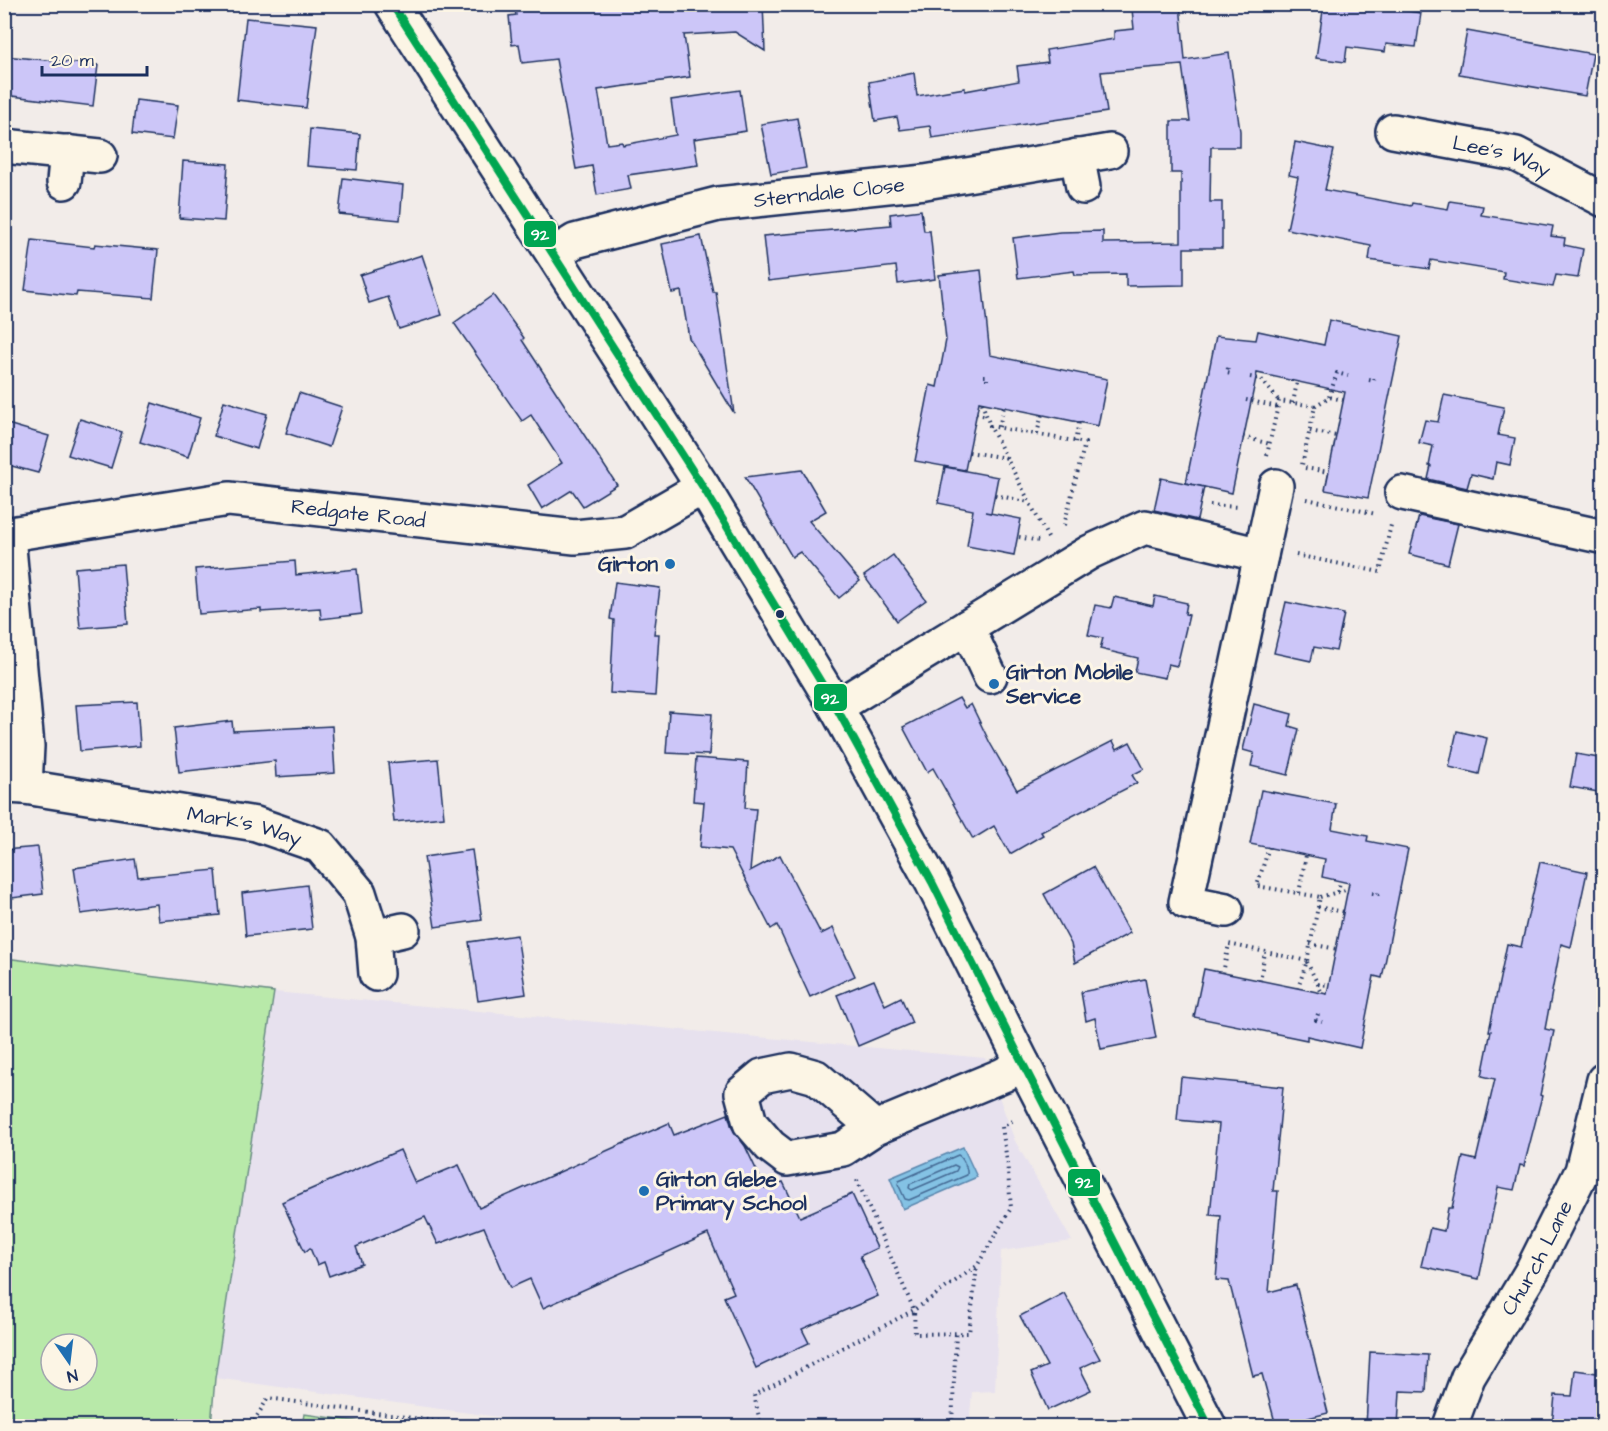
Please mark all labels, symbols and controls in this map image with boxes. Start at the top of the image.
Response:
scale bar [42,39,147,77]
text: 20 m [51,48,94,73]
street label: Lee's Way [1450,128,1556,187]
street label: Sterndale Close [752,170,906,215]
line badge: 92 [523,220,557,248]
text: 92 [531,224,550,246]
street label: Redgate Road [290,492,427,536]
place label: Girton [598,550,658,579]
marker: Girton [663,557,677,571]
unlabelled marker [774,608,786,620]
place label: Girton Mobile Service [1005,658,1134,711]
marker: Girton Mobile Service [987,677,1001,691]
line badge: 92 [813,683,848,712]
text: 92 [821,688,840,710]
street label: Mark's Way [185,799,306,856]
place label: Girton Glebe Primary School [656,1165,808,1221]
line badge: 92 [1067,1168,1101,1197]
text: 92 [1075,1172,1094,1194]
marker: Girton Glebe Primary School [637,1184,651,1198]
street label: Church Lane [1494,1196,1580,1321]
north arrow [39,1332,99,1392]
text: N [65,1364,80,1387]

